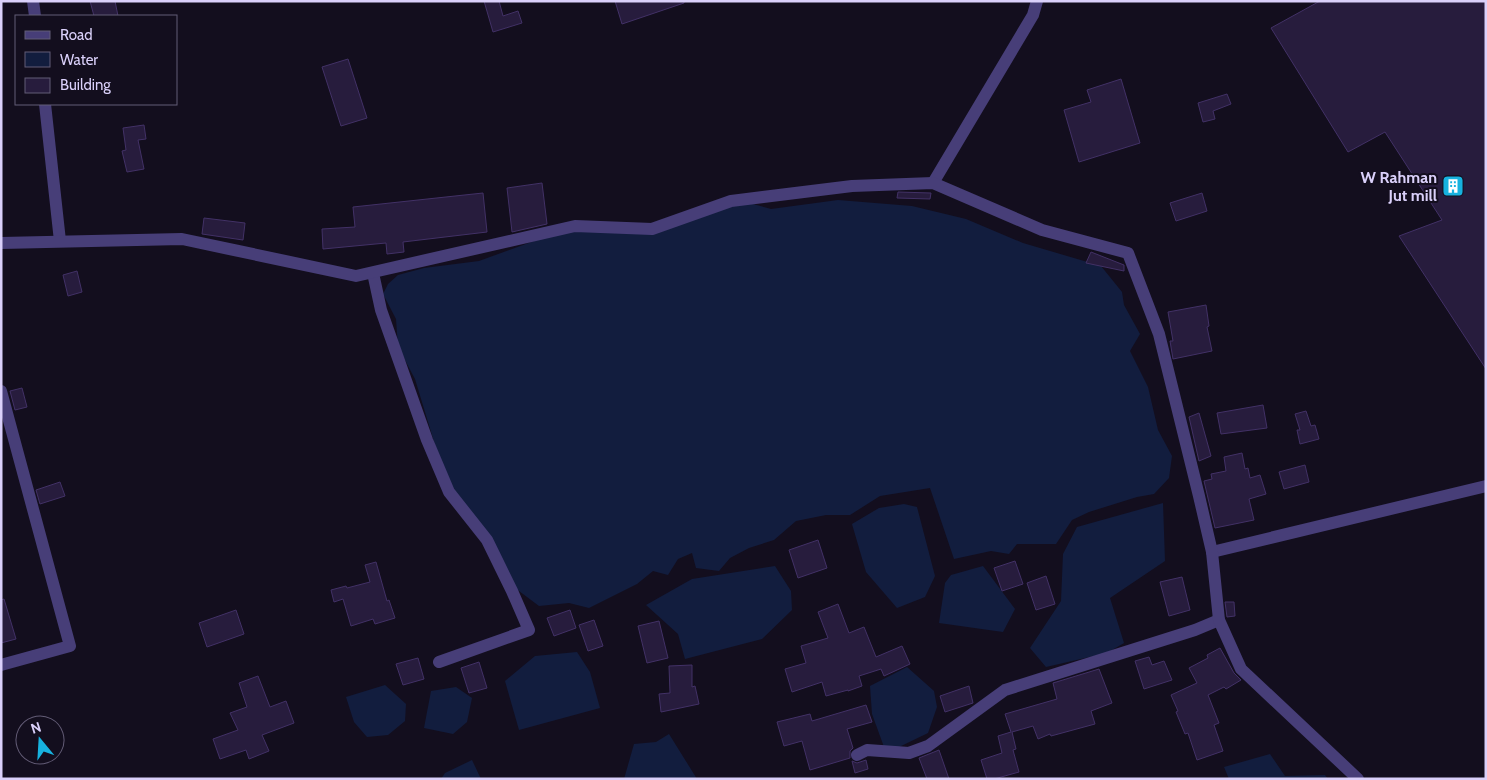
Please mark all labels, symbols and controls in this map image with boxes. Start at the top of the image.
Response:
legend [15,15,178,105]
text: Road [60,26,93,44]
text: Water [60,51,98,69]
text: Building [60,76,111,94]
place label: W Rahman Jut mill [1361,168,1437,205]
building icon: W Rahman Jut mill [1441,174,1465,198]
north arrow [15,715,65,765]
text: N [28,718,43,738]

